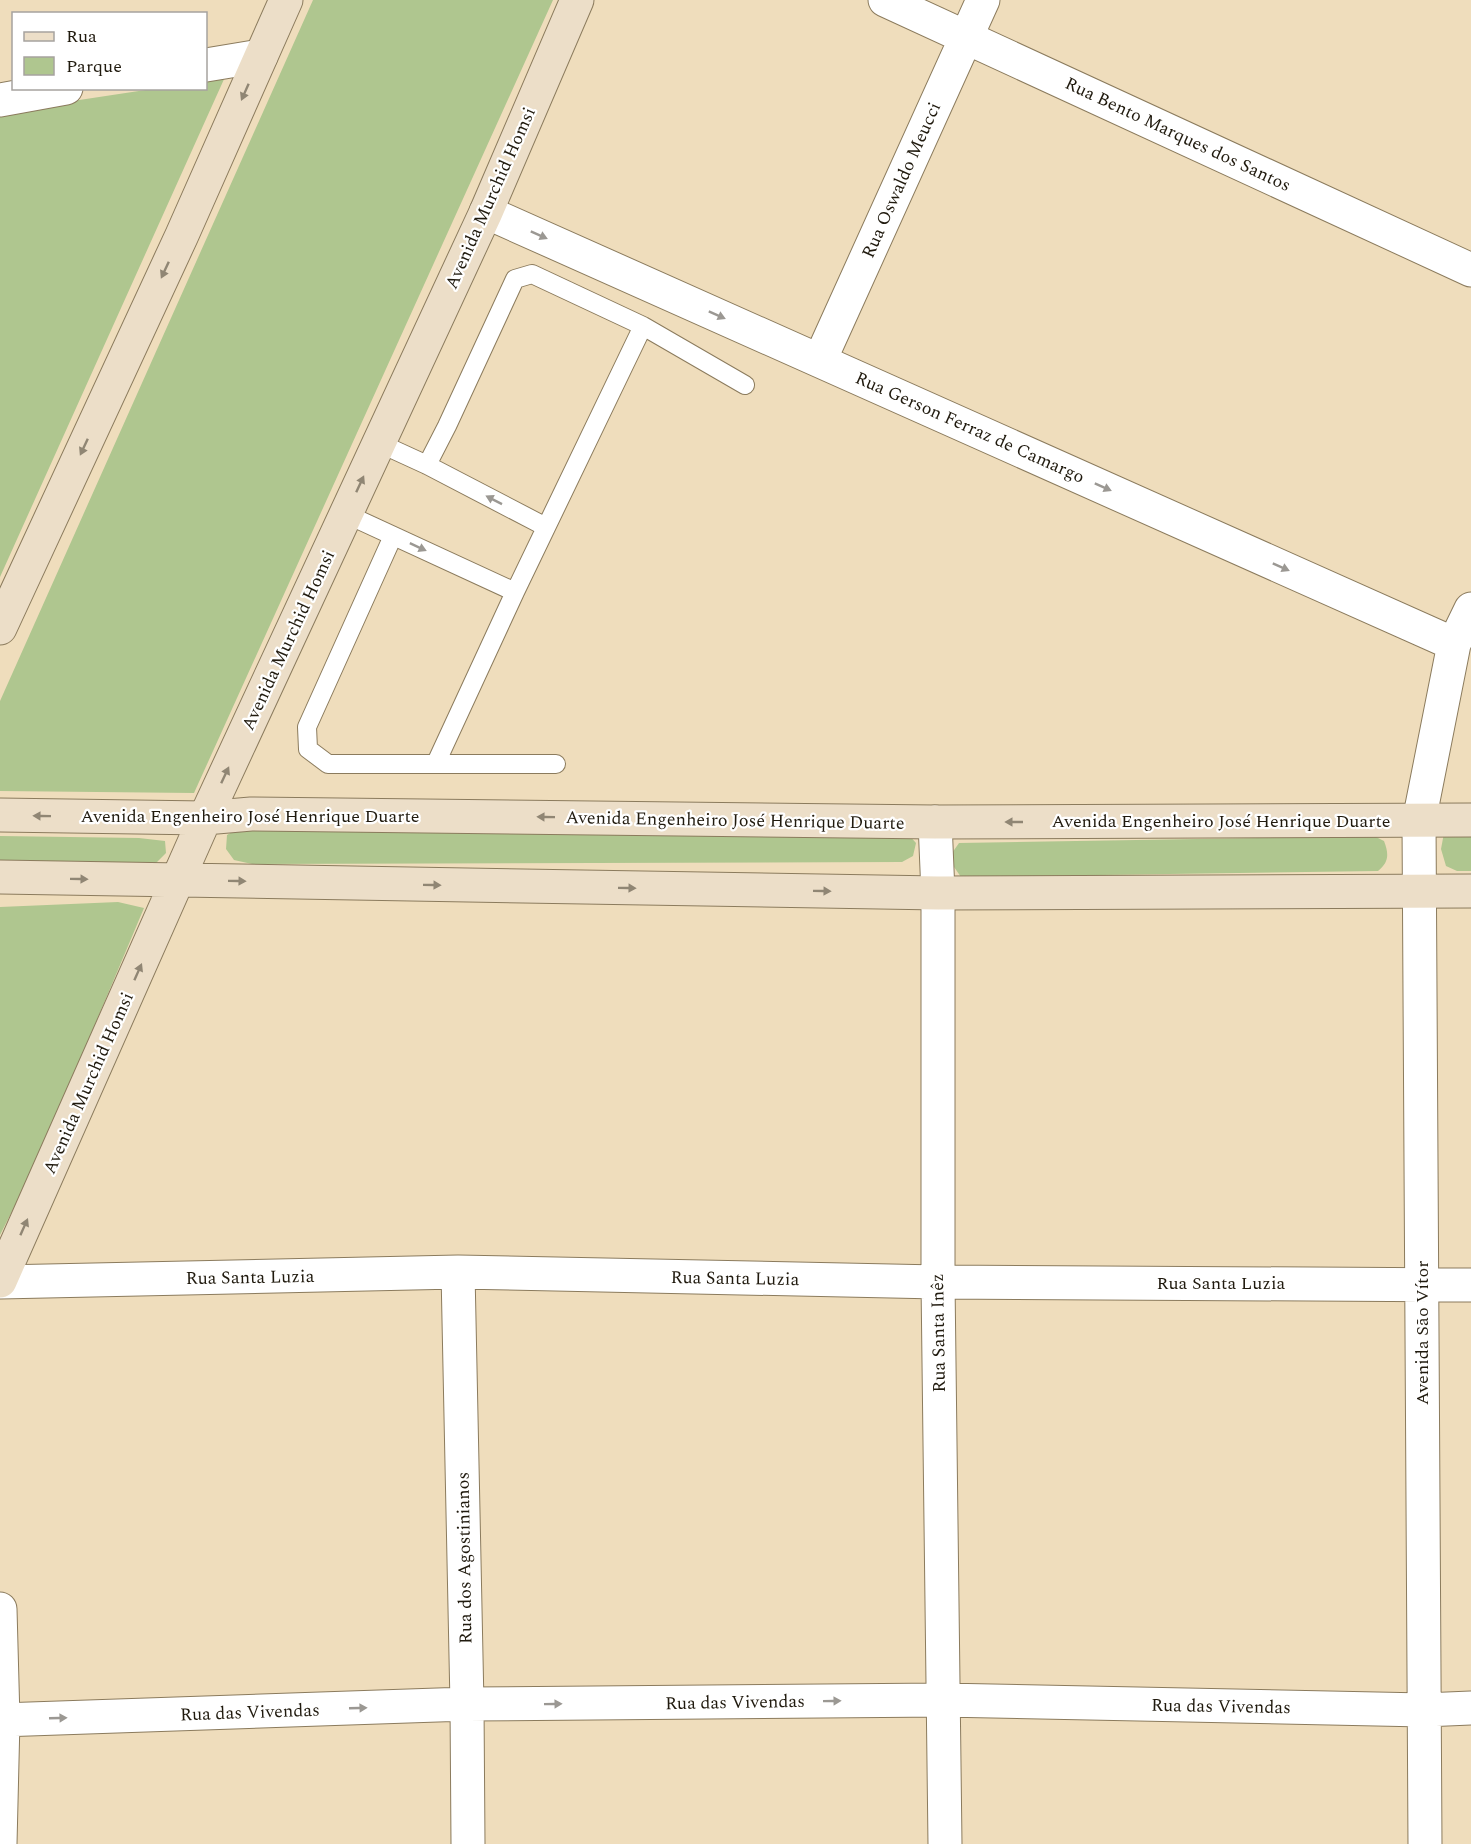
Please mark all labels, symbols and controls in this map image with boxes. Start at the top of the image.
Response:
legend [12,12,207,90]
text: Rua [66,23,97,50]
text: Parque [66,53,122,80]
street label: Rua Bento Marques dos Santos [1060,70,1295,199]
one-way arrow [240,83,249,101]
street label: Rua Oswaldo Meucci [855,98,948,263]
street label: Avenida Murchid Homsi [438,103,543,293]
one-way arrow [530,231,548,241]
one-way arrow [161,261,170,278]
one-way arrow [709,310,726,319]
street label: Rua Gerson Ferraz de Camargo [851,365,1089,490]
one-way arrow [78,438,88,456]
one-way arrow [356,475,365,492]
one-way arrow [1095,482,1113,492]
one-way arrow [486,495,503,504]
one-way arrow [410,543,427,552]
street label: Avenida Murchid Homsi [235,545,342,735]
one-way arrow [1273,562,1290,571]
one-way arrow [221,766,231,784]
street label: Avenida Engenheiro José Henrique Duarte [80,803,420,830]
street label: Avenida Engenheiro José Henrique Duarte [565,804,905,837]
street label: Avenida Engenheiro José Henrique Duarte [1051,808,1391,835]
one-way arrow [32,811,51,820]
one-way arrow [536,812,555,822]
one-way arrow [1004,817,1023,827]
one-way arrow [70,874,89,883]
one-way arrow [228,877,247,886]
one-way arrow [423,880,442,889]
one-way arrow [618,883,637,892]
one-way arrow [813,886,832,896]
one-way arrow [133,964,142,981]
street label: Avenida Murchid Homsi [36,988,141,1178]
one-way arrow [19,1218,29,1236]
street label: Avenida São Vítor [1409,1261,1436,1405]
street label: Rua Santa Luzia [185,1263,315,1292]
street label: Rua Santa Luzia [670,1264,800,1293]
street label: Rua Santa Luzia [1157,1270,1286,1297]
street label: Rua Santa Inêz [924,1273,953,1393]
street label: Rua dos Agostinianos [449,1472,480,1644]
street label: Rua das Vivendas [665,1688,805,1717]
street label: Rua das Vivendas [1151,1692,1291,1721]
one-way arrow [823,1696,842,1706]
street label: Rua das Vivendas [180,1697,320,1728]
one-way arrow [544,1699,563,1709]
one-way arrow [349,1703,368,1713]
one-way arrow [49,1713,68,1723]

